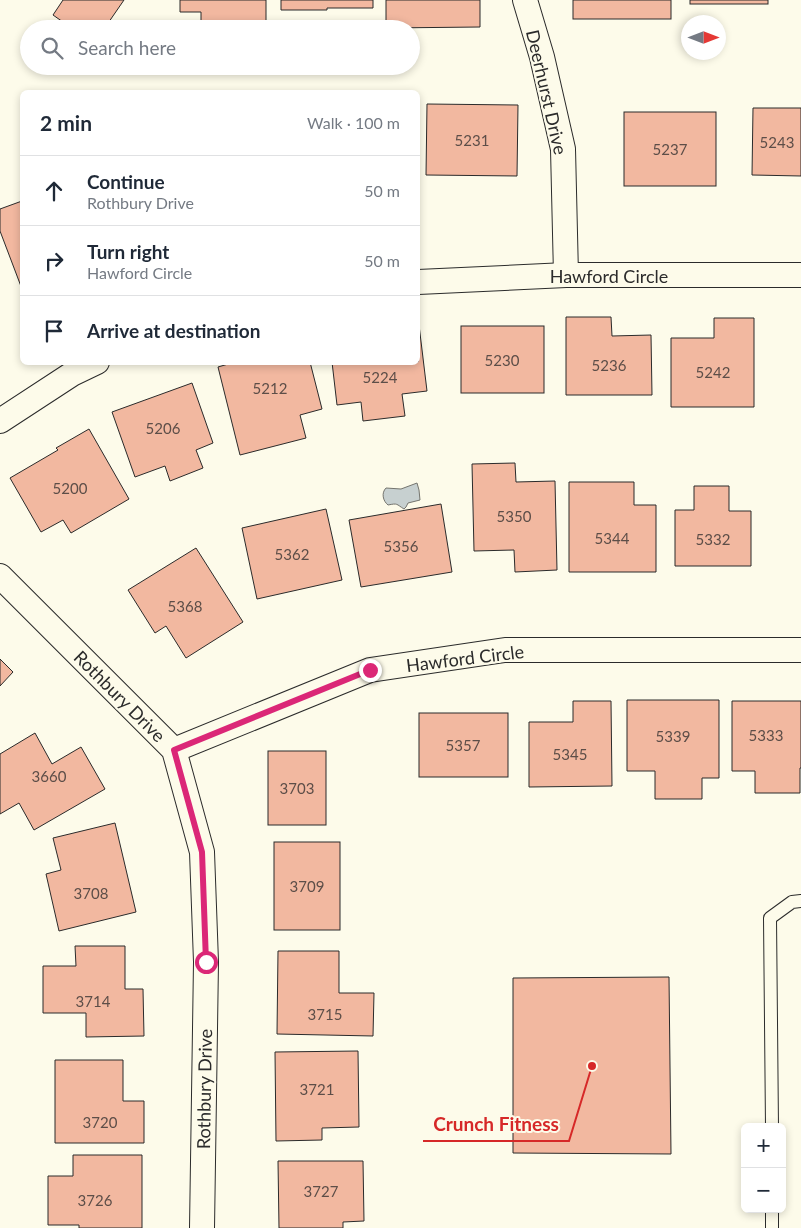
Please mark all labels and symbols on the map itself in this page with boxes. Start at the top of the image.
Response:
north arrow [681,15,726,60]
street label: Deerhurst Drive [522,27,572,157]
house number: 5231 [455,131,489,149]
house number: 5243 [760,133,794,151]
house number: 5237 [653,140,688,158]
street label: Hawford Circle [550,265,668,287]
house number: 5230 [485,351,520,369]
house number: 5236 [592,356,627,374]
house number: 5242 [696,363,730,381]
house number: 5224 [363,368,398,386]
house number: 5212 [253,379,287,397]
house number: 5206 [146,419,181,437]
house number: 5200 [53,479,88,497]
house number: 5350 [497,507,532,525]
house number: 5344 [595,529,630,547]
house number: 5332 [696,530,730,548]
house number: 5356 [384,537,419,555]
house number: 5362 [275,545,309,563]
house number: 5368 [168,597,202,615]
street label: Hawford Circle [405,640,525,676]
street label: Rothbury Drive [70,646,170,746]
route end [359,659,382,682]
house number: 5333 [749,726,783,744]
house number: 5339 [656,727,690,745]
house number: 5357 [446,736,481,754]
house number: 5345 [553,745,587,763]
house number: 3660 [32,767,67,785]
house number: 3703 [280,779,314,797]
house number: 3709 [290,877,324,895]
house number: 3708 [74,884,108,902]
route start [195,951,218,974]
house number: 3714 [76,992,111,1010]
house number: 3715 [308,1005,342,1023]
street label: Rothbury Drive [192,1029,216,1149]
house number: 3721 [300,1080,334,1098]
callout: Crunch Fitness [423,1107,569,1141]
text: Crunch Fitness [433,1112,559,1135]
house number: 3720 [83,1113,118,1131]
house number: 3727 [304,1182,339,1200]
house number: 3726 [78,1191,113,1209]

